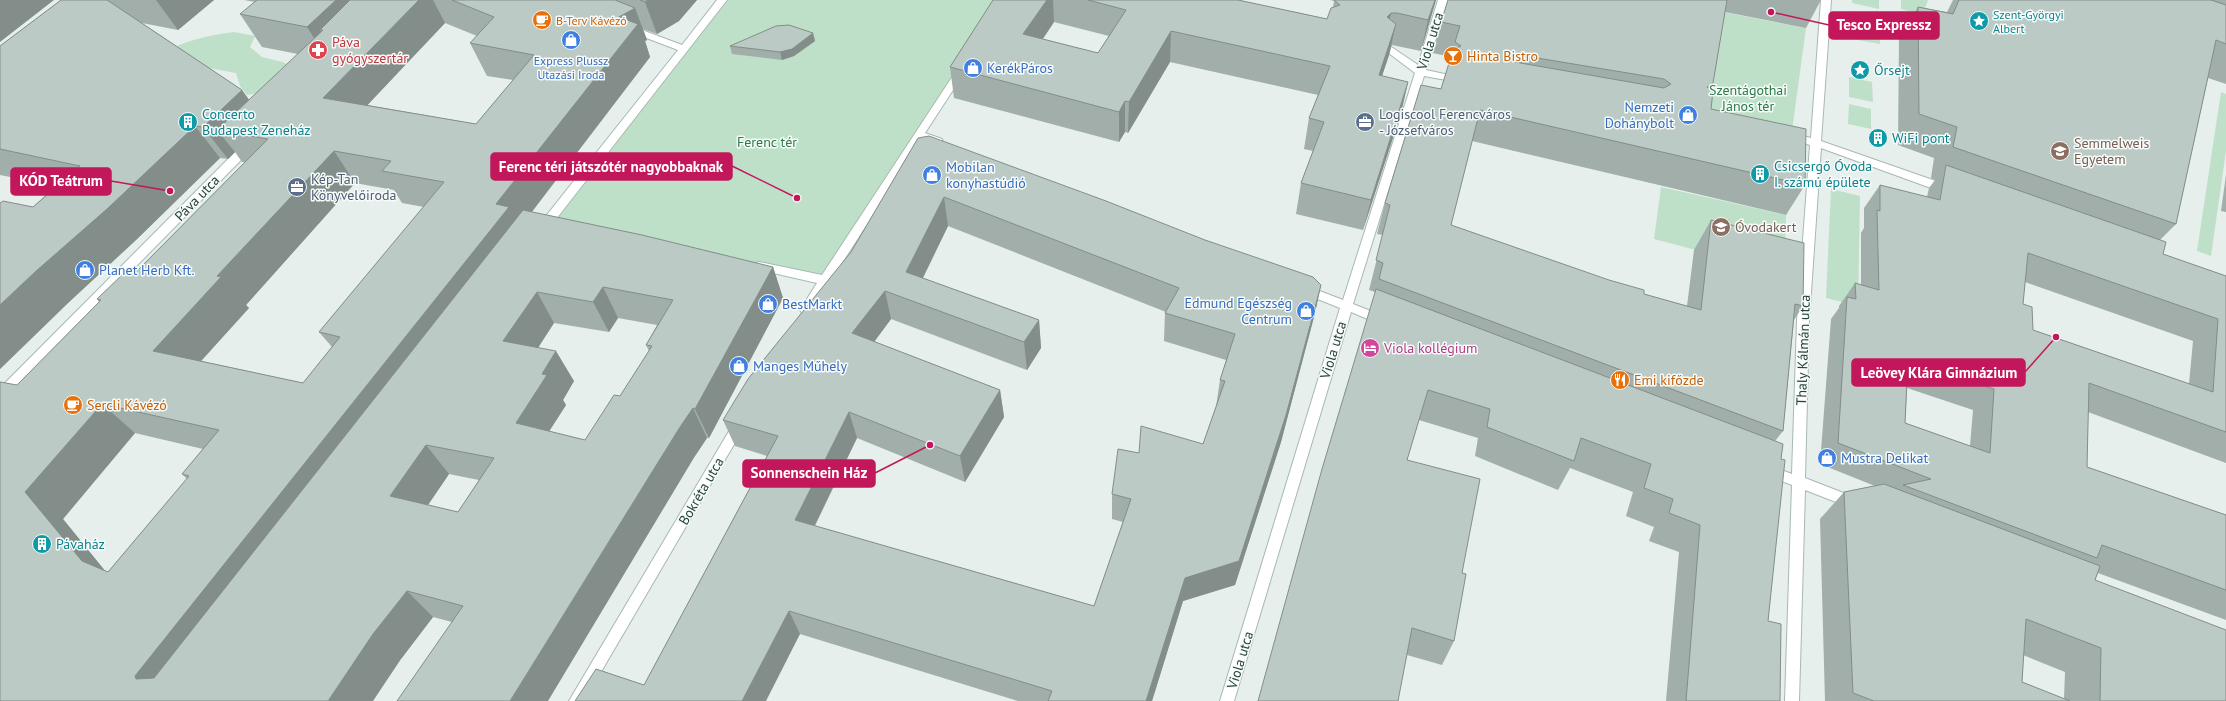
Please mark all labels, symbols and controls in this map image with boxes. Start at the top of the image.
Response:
place label: Szent-Györgyi Albert [1993,7,2064,36]
cafe icon: B-Terv Kávézó [531,9,553,31]
street label: Viola utca [1412,10,1447,73]
place icon: Szent-Györgyi Albert [1968,10,1990,32]
callout: Tesco Expressz [1829,12,1939,39]
place label: B-Terv Kávézó [556,13,627,28]
text: Tesco Expressz [1837,15,1932,34]
shop icon: Express Plussz Utazási Iroda [560,29,582,51]
place label: Páva gyógyszertár [332,33,408,67]
pharmacy icon: Páva gyógyszertár [307,39,329,61]
bar icon: Hinta Bistro [1442,45,1464,67]
place label: Hinta Bistro [1467,47,1538,65]
place label: Express Plussz Utazási Iroda [534,53,608,82]
shop icon: KerékPáros [962,57,984,79]
place label: KerékPáros [987,59,1053,77]
place icon: Őrsejt [1849,59,1871,81]
place label: Őrsejt [1874,61,1910,79]
park label: Szentágothai János tér [1709,81,1787,115]
place label: Nemzeti Dohánybolt [1605,98,1674,132]
shop icon: Nemzeti Dohánybolt [1677,104,1699,126]
place label: Concerto Budapest Zeneház [202,105,311,139]
place label: Logiscool Ferencváros - Józsefváros [1379,105,1511,139]
building icon: Concerto Budapest Zeneház [177,111,199,133]
office icon: Logiscool Ferencváros - Józsefváros [1354,111,1376,133]
building icon: WiFi pont [1867,127,1889,149]
place label: WiFi pont [1892,129,1950,147]
park label: Ferenc tér [737,133,797,151]
place label: Semmelweis Egyetem [2074,134,2149,168]
school or university icon: Semmelweis Egyetem [2049,140,2071,162]
callout: Ferenc téri játszótér nagyobbaknak [491,153,732,180]
text: Ferenc téri játszótér nagyobbaknak [499,157,724,176]
place label: Csicsergő Óvoda I. számú épülete [1774,157,1872,191]
place label: Mobilan konyhastúdió [946,158,1026,192]
building icon: Csicsergő Óvoda I. számú épülete [1749,163,1771,185]
shop icon: Mobilan konyhastúdió [921,164,943,186]
callout: KÓD Teátrum [11,168,111,195]
place label: Kép-Tan Könyvelőiroda [311,170,396,204]
text: KÓD Teátrum [19,171,103,190]
street label: Páva utca [171,171,223,225]
office icon: Kép-Tan Könyvelőiroda [286,176,308,198]
school or university icon: Óvodakert [1710,216,1732,238]
place label: Óvodakert [1735,218,1797,236]
shop icon: Planet Herb Kft. [74,259,96,281]
place label: Planet Herb Kft. [99,261,194,279]
shop icon: BestMarkt [757,293,779,315]
place label: Edmund Egészség Centrum [1184,294,1292,328]
street label: Thaly Kálmán utca [1792,294,1814,406]
place label: BestMarkt [782,295,842,313]
shop icon: Edmund Egészség Centrum [1295,300,1317,322]
street label: Viola utca [1315,319,1350,382]
hotel icon: Viola kollégium [1359,337,1381,359]
place label: Viola kollégium [1383,339,1477,357]
shop icon: Manges Műhely [728,355,750,377]
place label: Manges Műhely [753,357,847,375]
callout: Leövey Klára Gimnázium [1852,359,2025,386]
text: Leövey Klára Gimnázium [1861,363,2017,382]
restaurant icon: Emi kifőzde [1609,369,1631,391]
place label: Emi kifőzde [1634,371,1704,389]
cafe icon: Sercli Kávézó [62,394,84,416]
place label: Sercli Kávézó [87,396,167,414]
shop icon: Mustra Delikat [1816,447,1838,469]
place label: Mustra Delikat [1841,449,1928,467]
street label: Bokréta utca [674,454,728,528]
callout: Sonnenschein Ház [743,460,875,487]
text: Sonnenschein Ház [751,463,868,482]
building icon: Pávaház [31,533,53,555]
place label: Pávaház [56,535,105,553]
street label: Viola utca [1222,629,1257,692]

